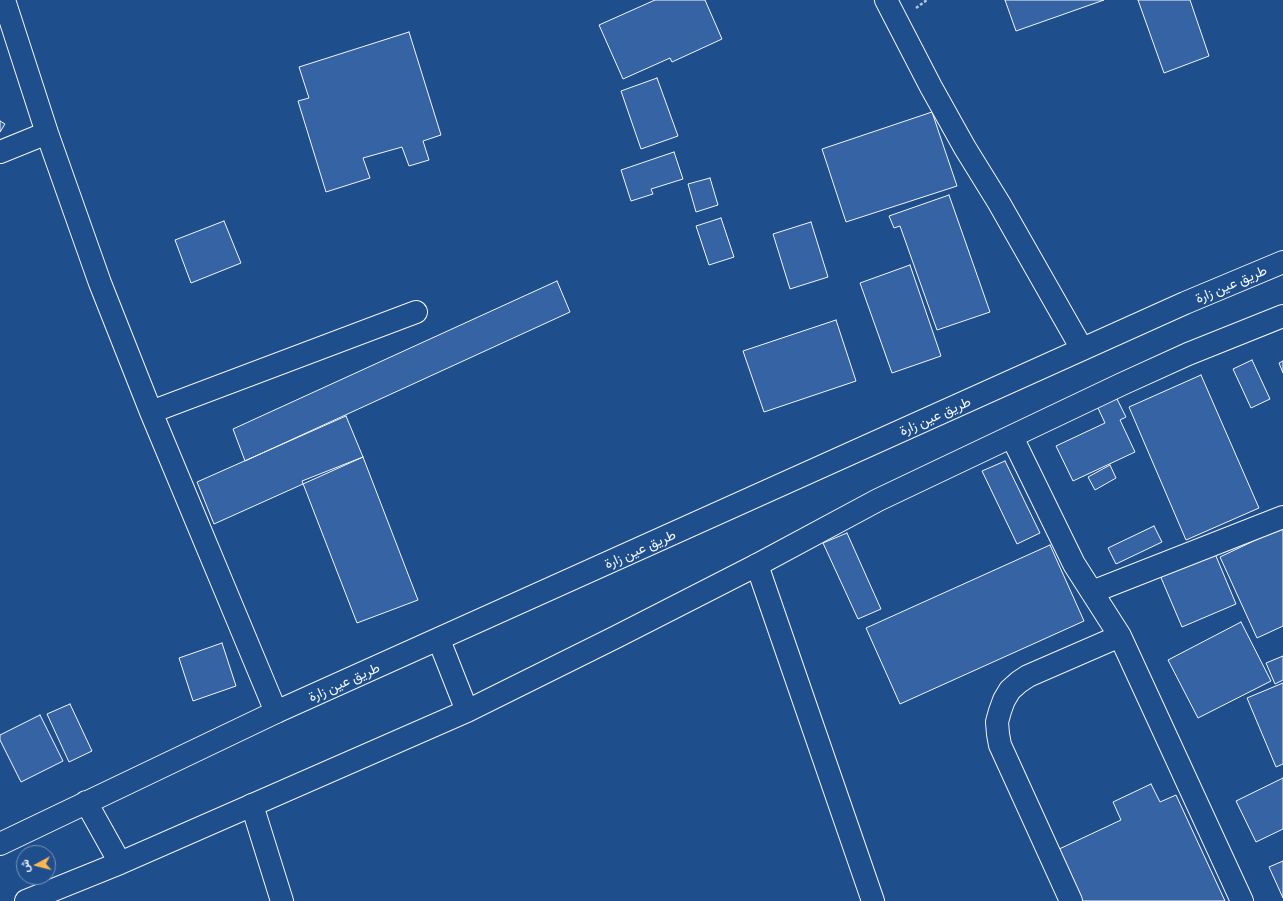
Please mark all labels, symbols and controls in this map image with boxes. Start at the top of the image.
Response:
street label: طريق عين زارة [1193,261,1269,307]
street label: طريق عين زارة [897,393,973,439]
street label: طريق عين زارة [602,526,678,572]
street label: طريق عين زارة [306,659,382,705]
north arrow [16,845,56,885]
text: ش [18,859,32,874]

